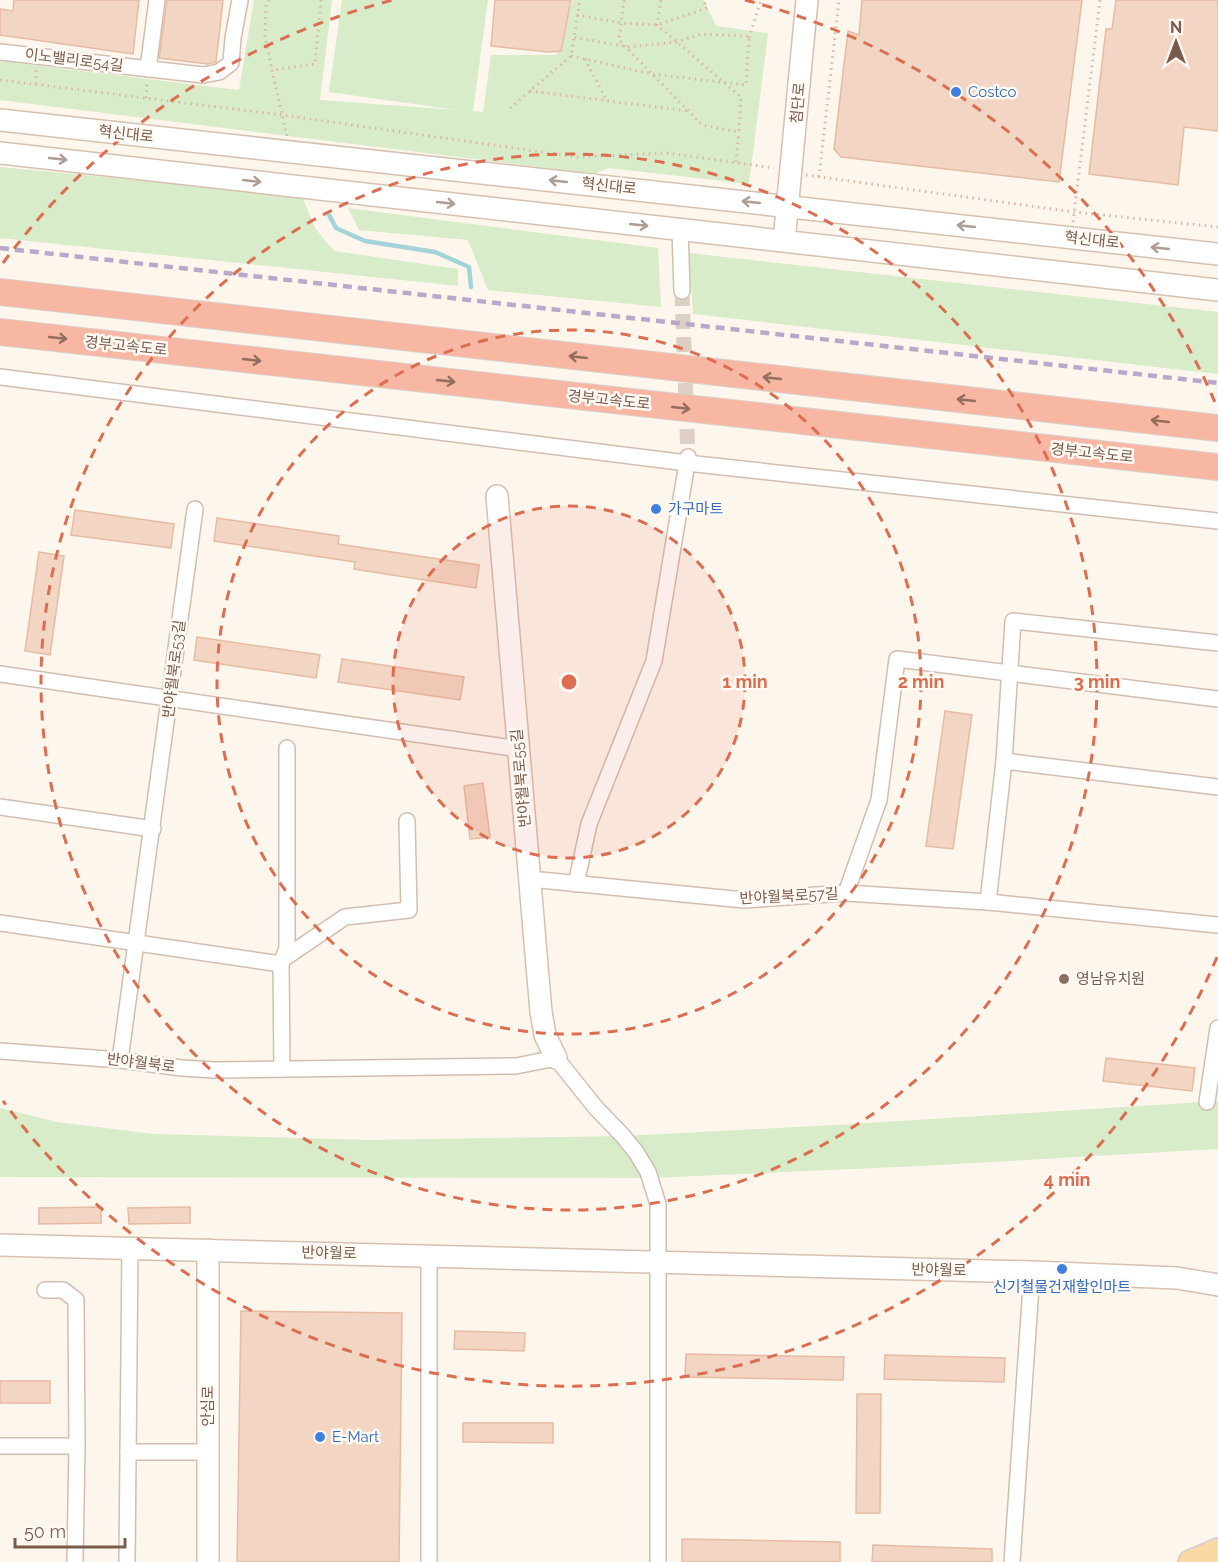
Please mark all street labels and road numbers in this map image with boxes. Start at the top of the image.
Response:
street label: 이노밸리로54길 [24,45,124,75]
street label: 첨단로 [787,82,809,124]
street label: 혁신대로 [98,122,154,146]
street label: 혁신대로 [581,174,637,198]
street label: 혁신대로 [1064,228,1120,252]
street label: 경부고속도로 [84,333,168,359]
street label: 경부고속도로 [567,387,651,413]
street label: 경부고속도로 [1050,440,1134,466]
street label: 반야월북로53길 [159,619,189,719]
street label: 반야월북로55길 [508,728,534,828]
street label: 반야월북로57길 [739,884,839,908]
street label: 반야월북로 [106,1050,176,1076]
street label: 반야월로 [301,1244,357,1262]
street label: 반야월로 [911,1261,967,1279]
street label: 안심로 [199,1385,217,1427]

